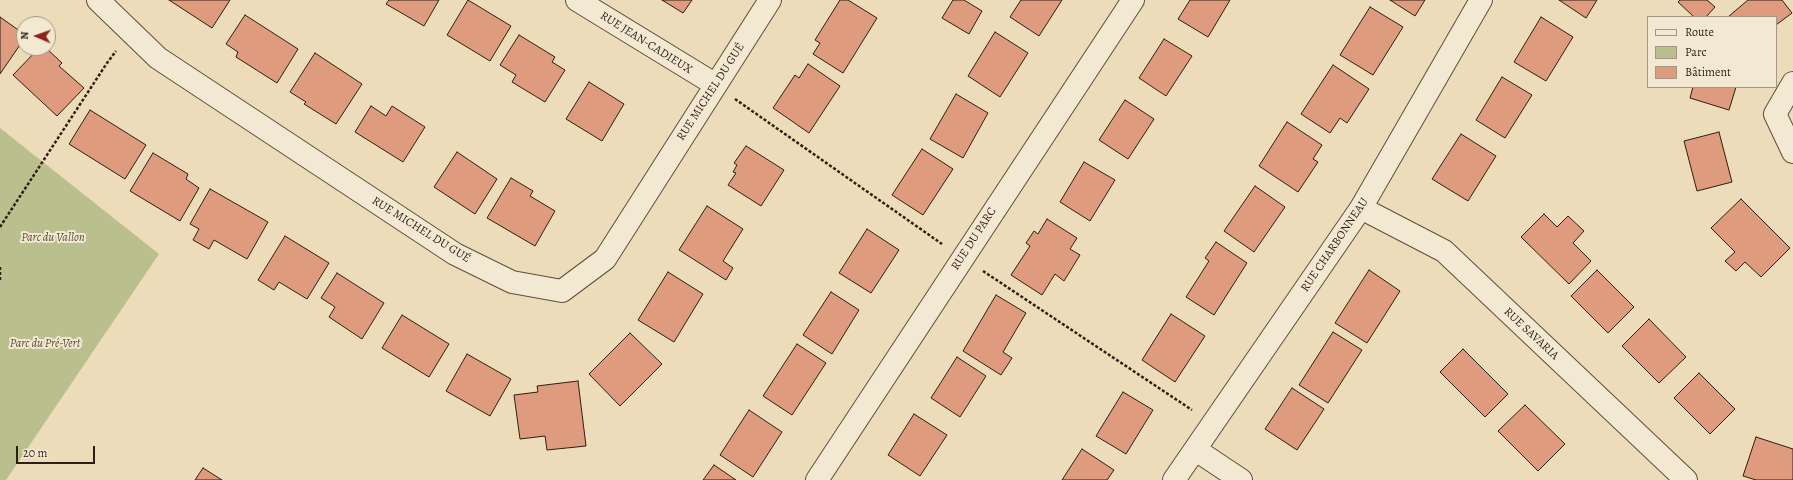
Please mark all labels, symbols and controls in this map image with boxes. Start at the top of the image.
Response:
street label: RUE JEAN-CADIEUX [597,9,695,77]
north arrow [16,16,56,56]
legend [1647,16,1777,88]
text: Route [1685,24,1714,40]
text: N [17,31,32,40]
street label: RUE MICHEL DU GUÉ [674,40,748,144]
text: Parc [1685,44,1707,60]
text: Bâtiment [1685,64,1731,80]
street label: RUE MICHEL DU GUÉ [369,194,473,266]
street label: RUE CHARBONNEAU [1298,195,1372,295]
street label: RUE DU PARC [948,205,1000,273]
park label: Parc du Vallon [21,231,85,245]
street label: RUE SAVARIA [1501,305,1561,363]
park label: Parc du Pré-Vert [10,337,80,351]
scale bar [18,438,97,464]
text: 20 m [23,445,47,461]

